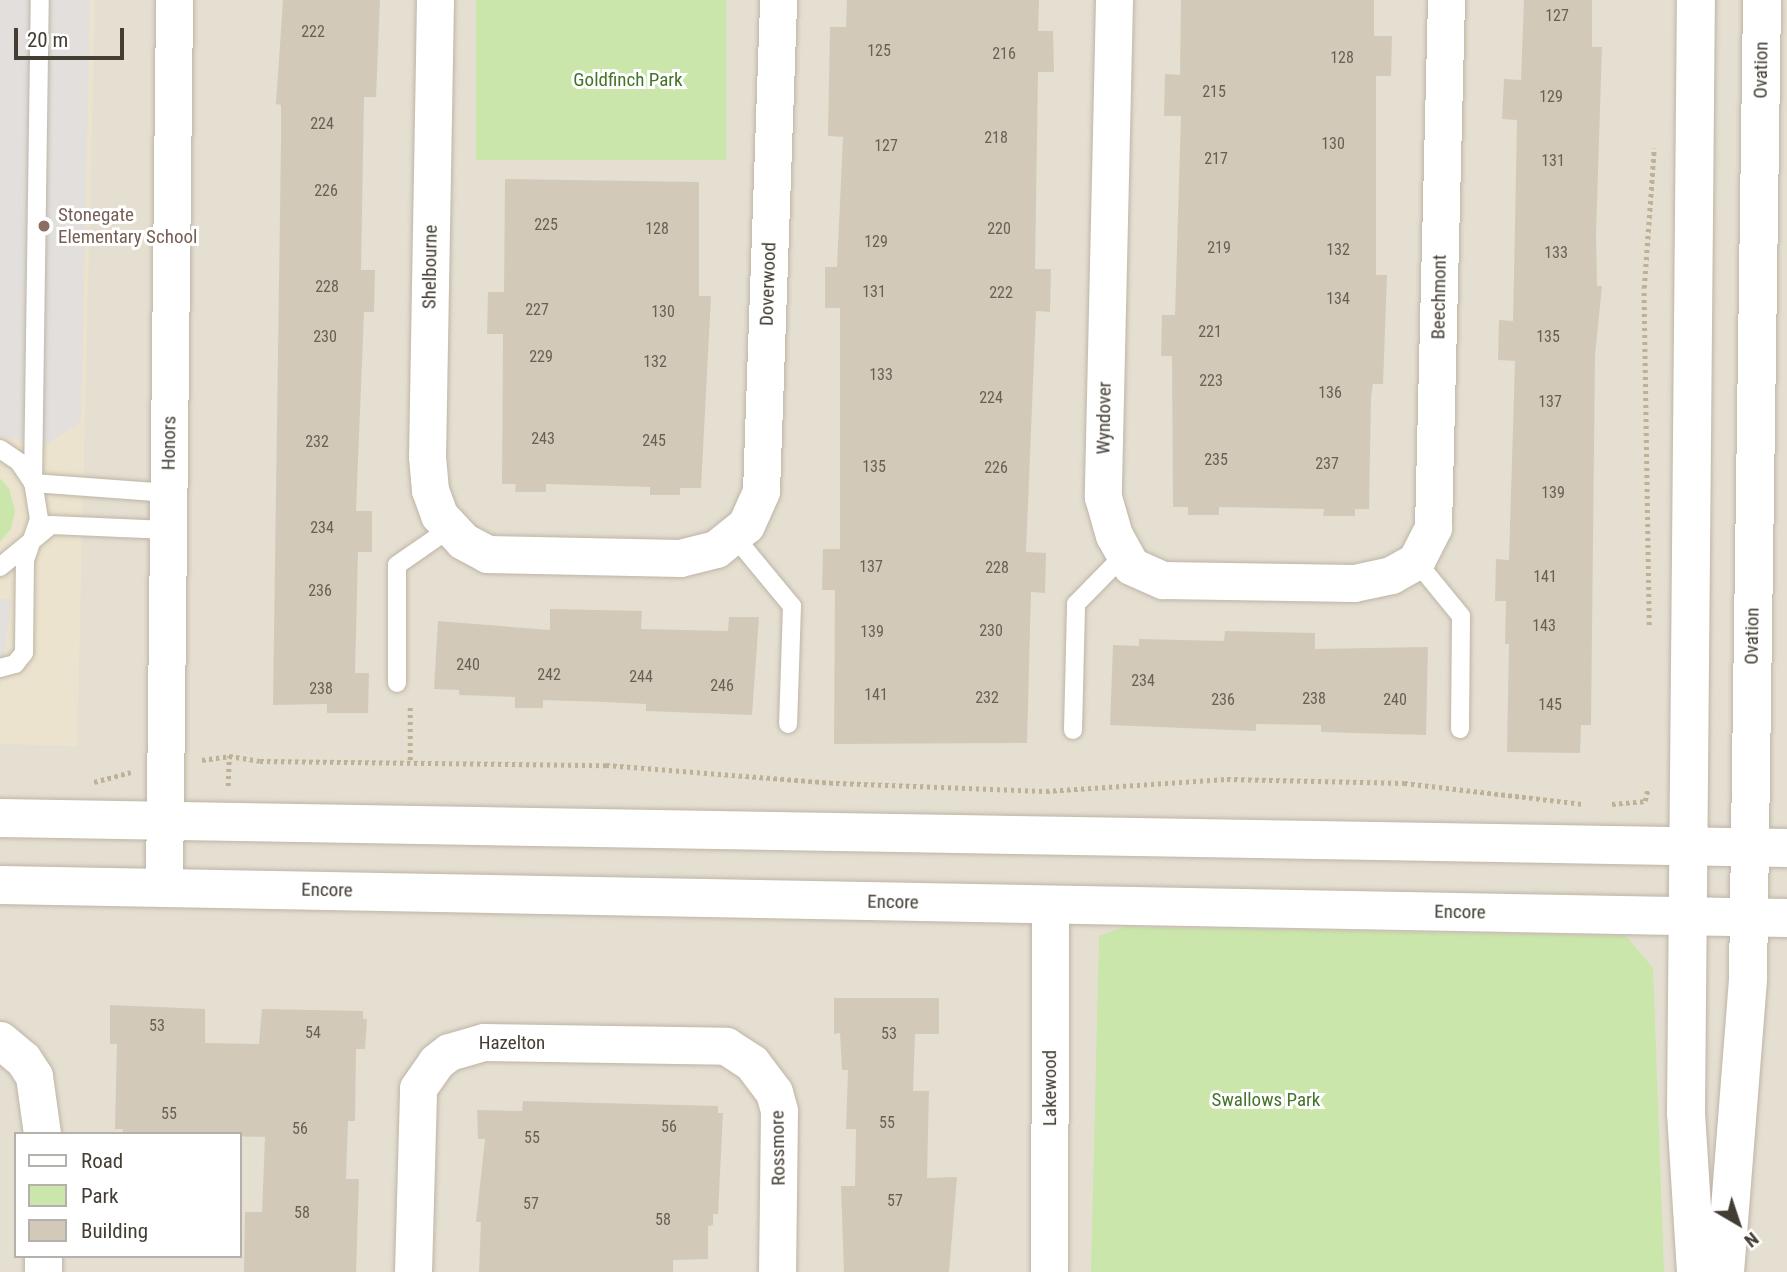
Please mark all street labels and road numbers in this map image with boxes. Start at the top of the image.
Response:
street label: Ovation [1749,41,1773,99]
street label: Shelbourne [418,225,442,309]
street label: Doverwood [755,242,781,326]
street label: Beechmont [1427,254,1451,340]
street label: Wyndover [1092,381,1116,455]
street label: Honors [157,416,181,470]
street label: Ovation [1740,607,1764,665]
street label: Encore [301,878,353,902]
street label: Encore [867,890,919,914]
street label: Encore [1434,900,1486,924]
street label: Hazelton [479,1032,545,1054]
street label: Lakewood [1039,1050,1061,1126]
street label: Rossmore [766,1110,790,1186]

